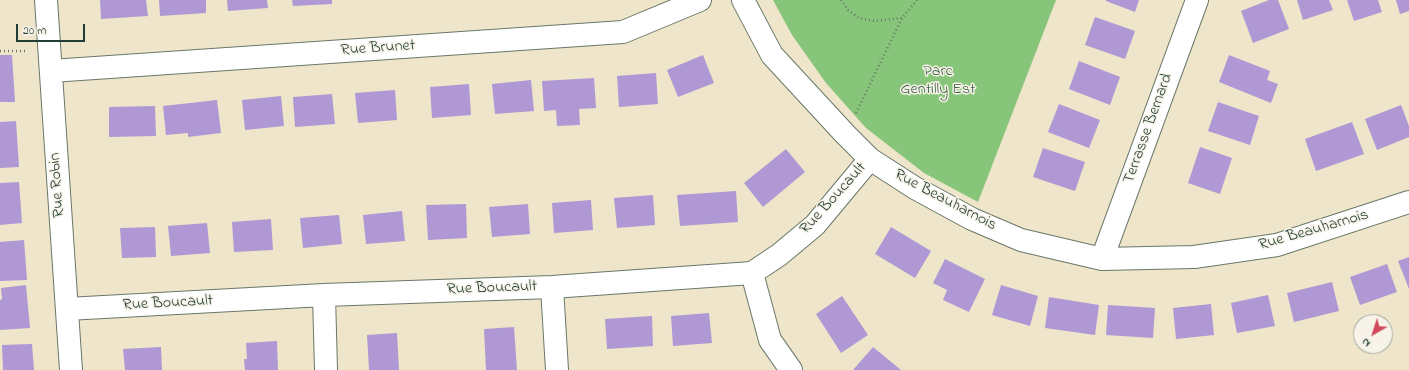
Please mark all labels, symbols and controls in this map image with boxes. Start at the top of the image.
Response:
scale bar [18,16,87,42]
text: 20 m [23,22,46,40]
street label: Rue Brunet [340,37,416,61]
park label: Parc Gentilly Est [901,62,975,100]
street label: Terrasse Bernard [1120,71,1178,187]
street label: Rue Robin [46,152,70,218]
street label: Rue Boucault [797,159,871,239]
street label: Rue Beauharnois [891,166,999,236]
street label: Rue Beauharnois [1257,206,1371,256]
street label: Rue Boucault [447,278,537,300]
street label: Rue Boucault [122,292,214,316]
north arrow [1353,314,1393,354]
text: N [1358,334,1374,351]

